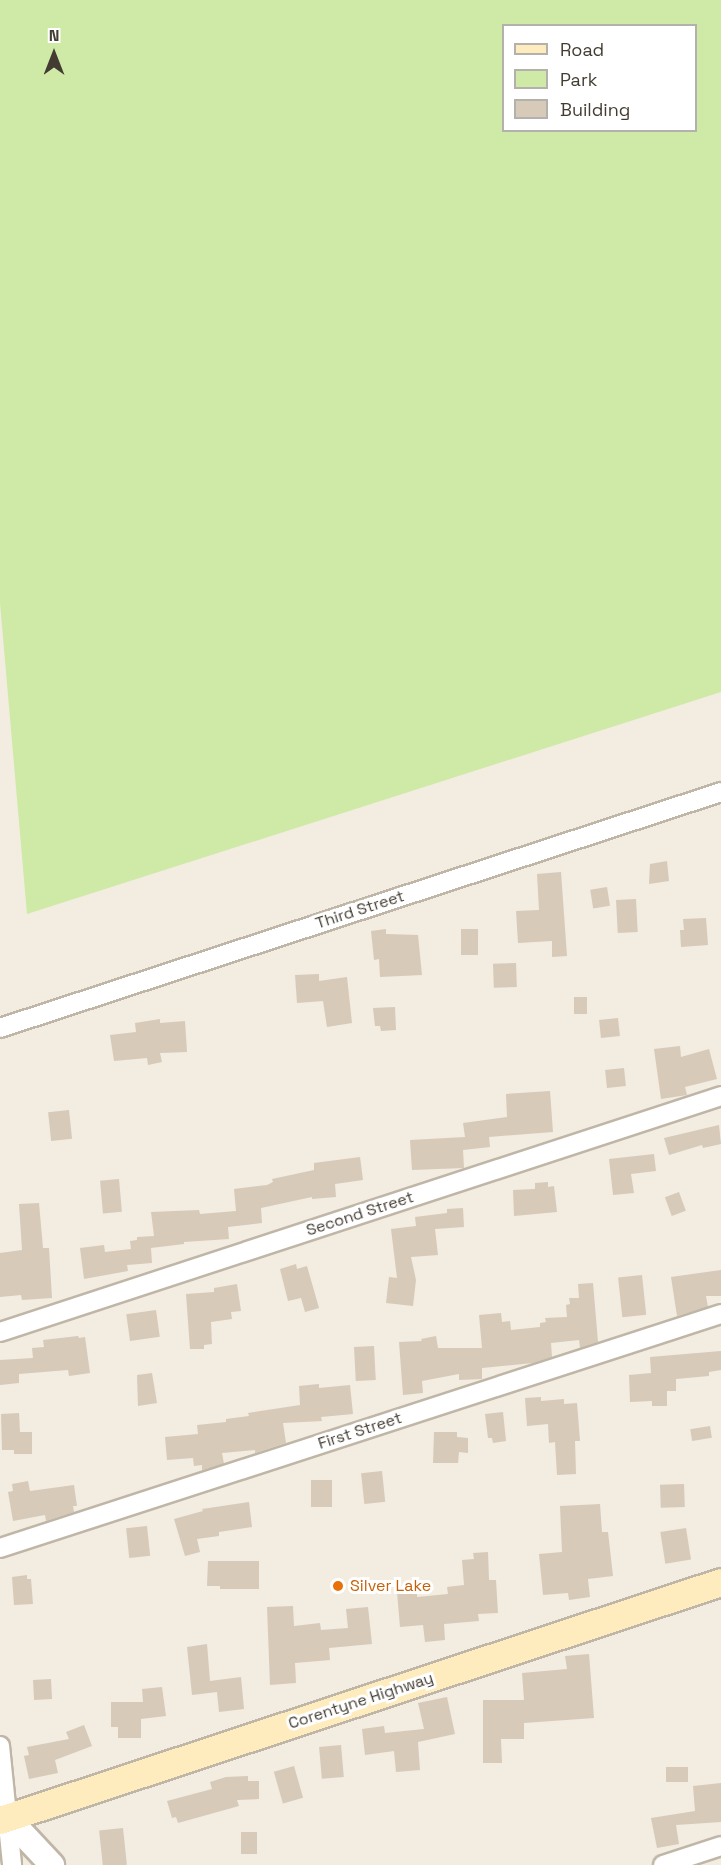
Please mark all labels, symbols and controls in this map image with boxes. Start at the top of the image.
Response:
north arrow [24,24,84,84]
legend [502,24,697,132]
text: N [49,25,59,46]
text: Road [560,38,604,61]
text: Park [560,68,597,91]
text: Building [560,98,630,121]
street label: Third Street [313,887,407,933]
street label: Second Street [304,1188,416,1240]
street label: First Street [316,1408,404,1454]
place label: Silver Lake [350,1576,431,1596]
marker: Silver Lake [331,1579,345,1593]
street label: Corentyne Highway [286,1668,436,1734]

